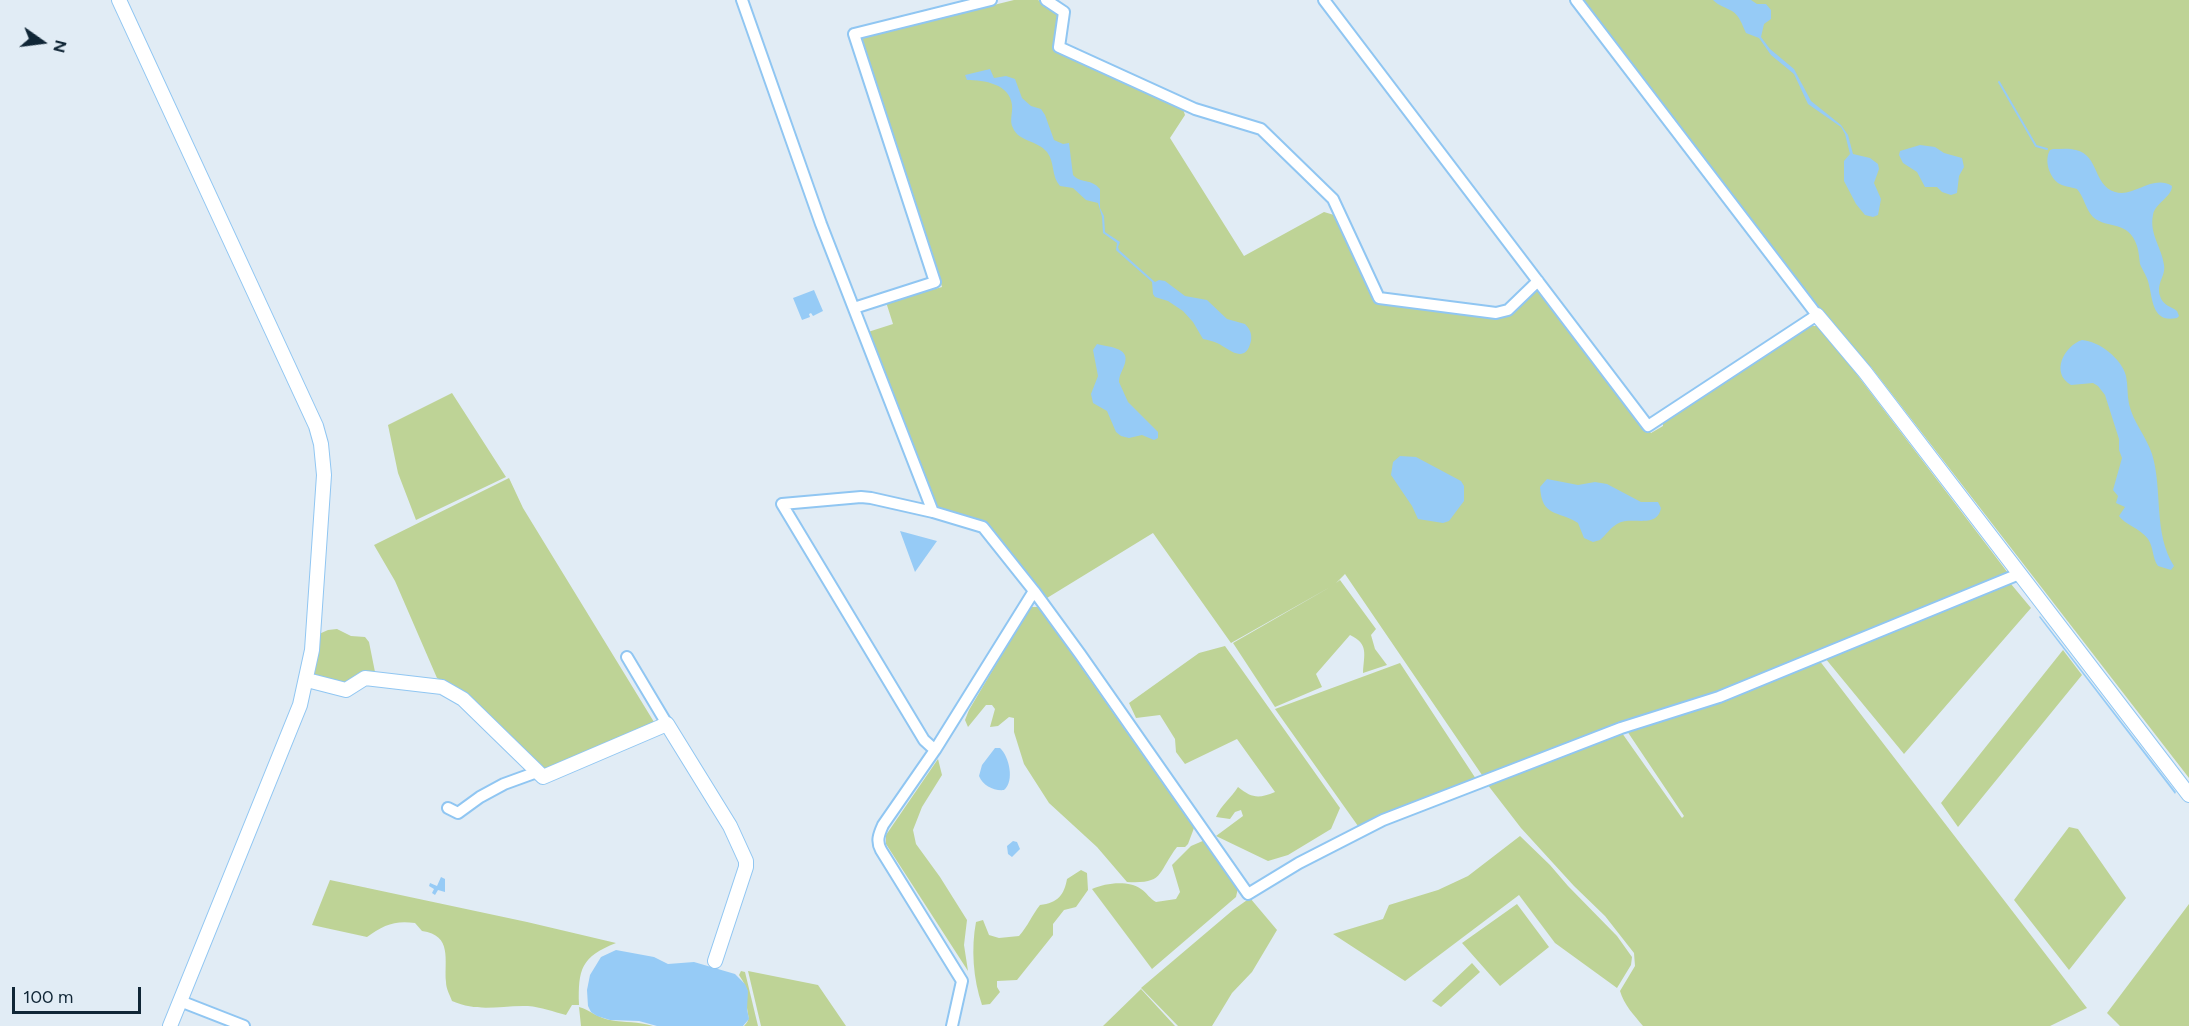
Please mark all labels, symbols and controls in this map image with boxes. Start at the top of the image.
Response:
north arrow [12,12,72,72]
text: N [49,38,71,55]
scale bar [15,975,144,1013]
text: 100 m [23,986,73,1008]

